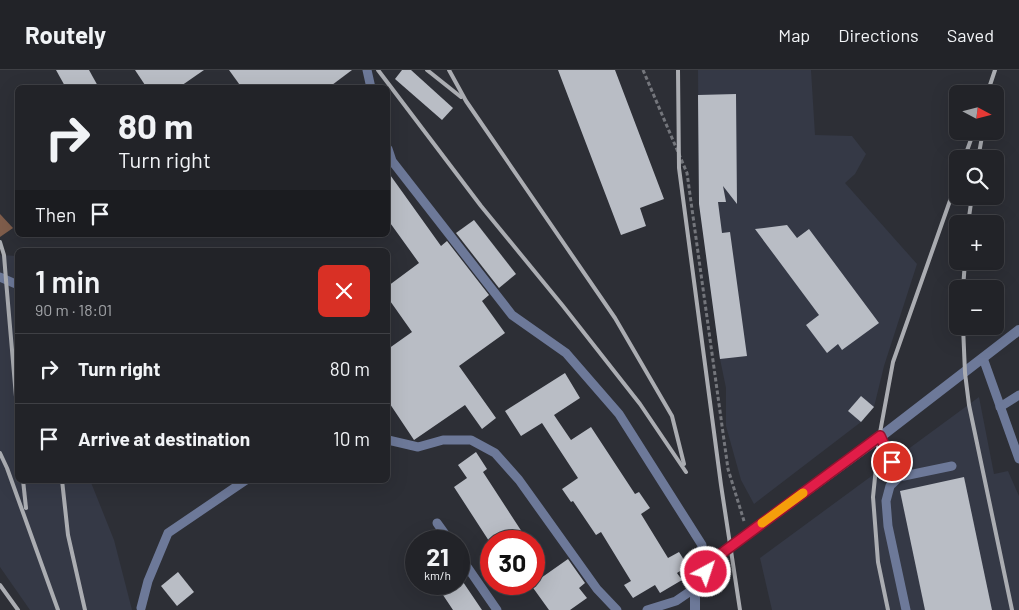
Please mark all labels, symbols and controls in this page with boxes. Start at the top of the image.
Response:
text: Routely [25,20,106,49]
text: Map [778,24,810,46]
text: Directions [838,24,919,46]
text: Saved [947,24,994,46]
north arrow [949,85,1004,140]
map controls [949,85,1004,335]
text: 80 m [118,104,193,146]
icon: right [35,105,100,170]
text: Turn right [118,146,211,172]
button: search [949,150,1004,205]
icon: arrive [86,200,114,228]
text: Then [35,203,76,226]
button: + [949,215,1004,270]
text: 1 min [35,263,100,299]
button: close [318,265,370,317]
button: − [949,280,1004,335]
text: 90 m · 18:01 [35,300,112,319]
icon: right [35,355,63,383]
text: Turn right [78,357,160,380]
text: 80 m [330,357,370,380]
icon: arrive [35,425,63,453]
text: Arrive at destination [78,427,250,450]
text: 10 m [333,427,370,450]
pin [871,441,913,483]
icon: arrive [878,448,906,476]
speed limit sign: 30 [480,530,545,595]
text: 21 [426,541,449,571]
position arrow [679,545,731,597]
text: km/h [424,568,451,582]

